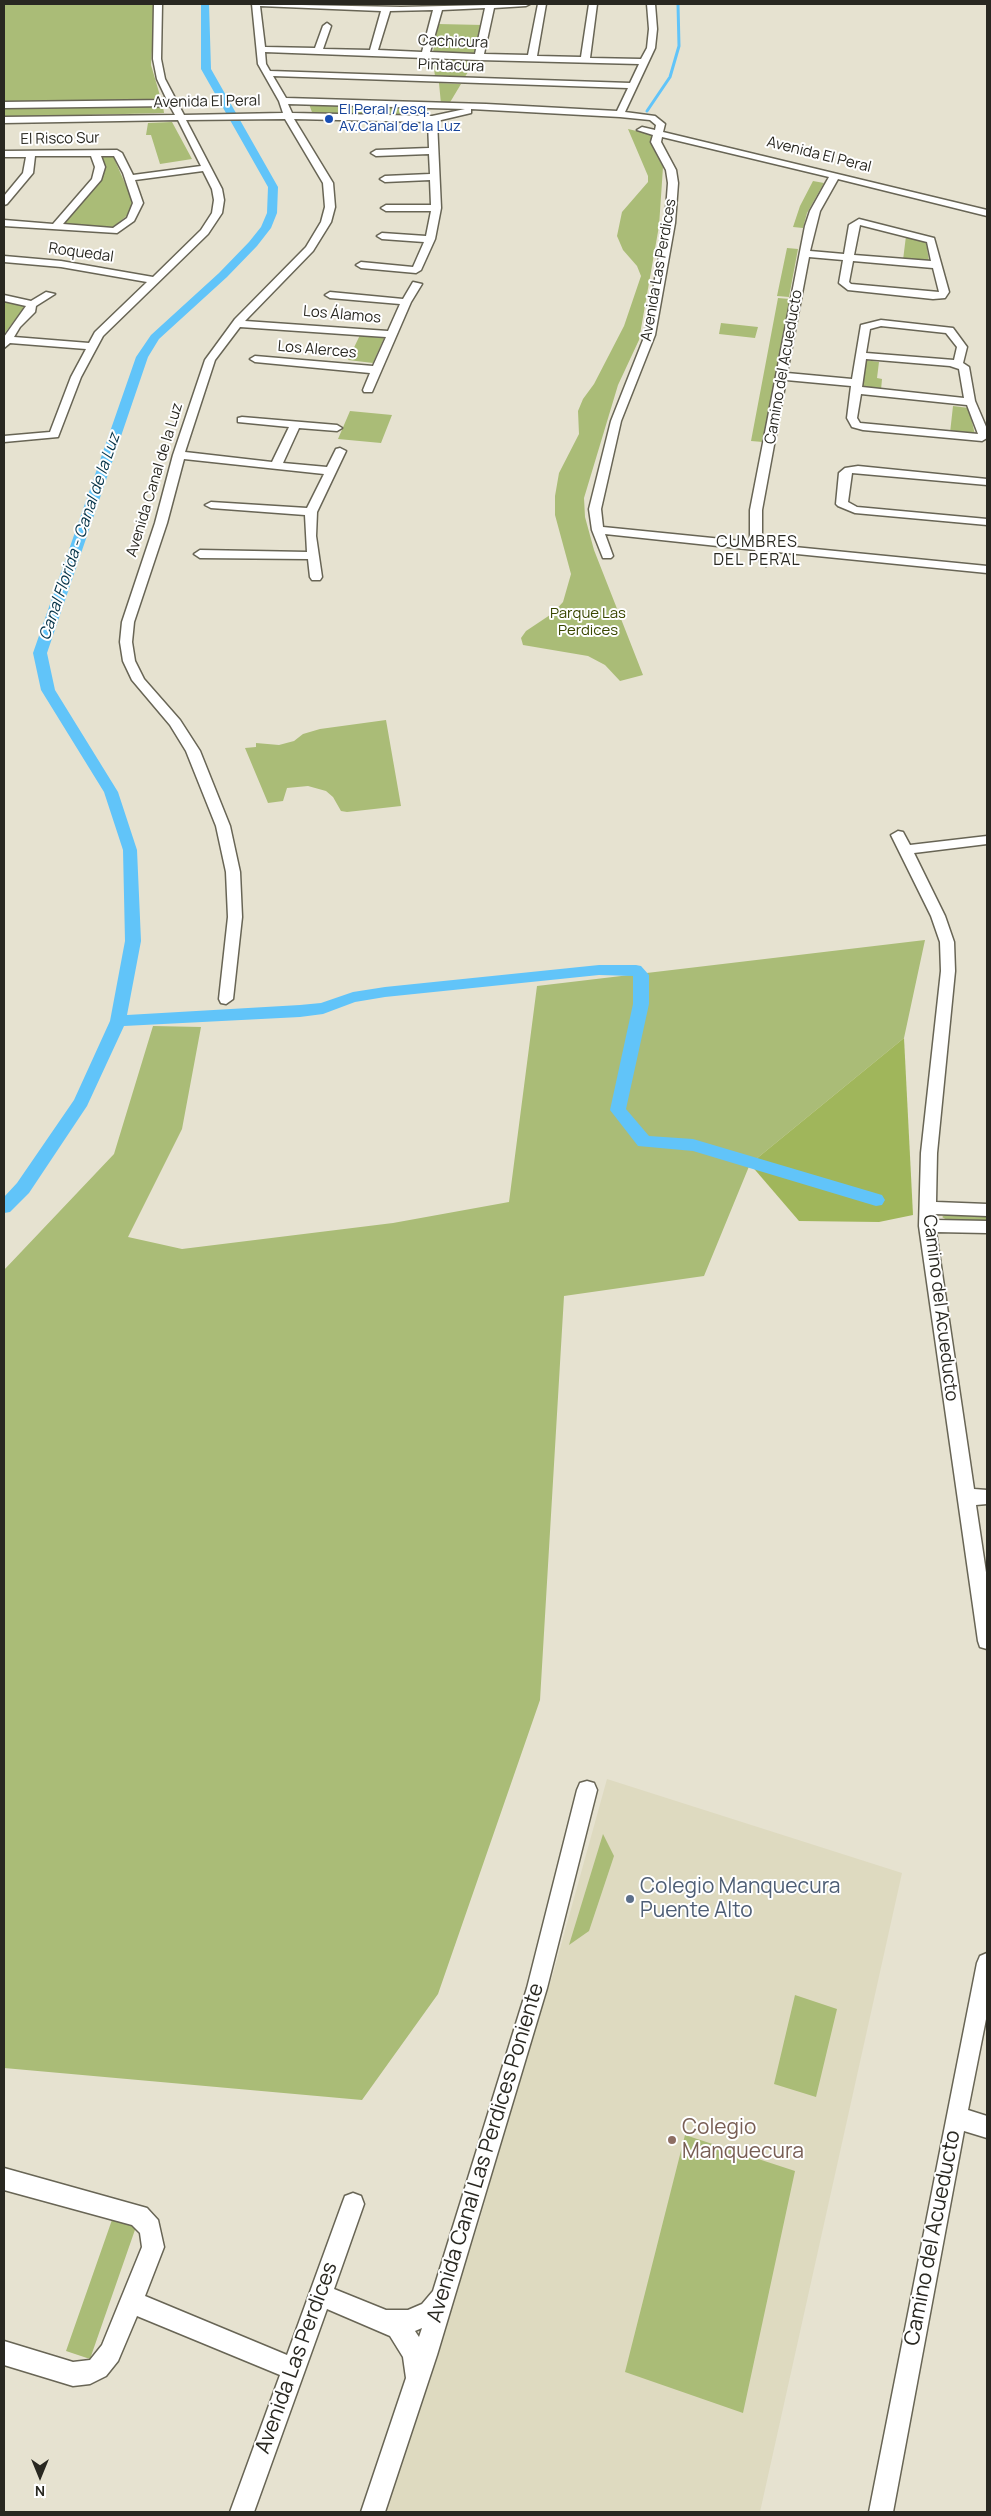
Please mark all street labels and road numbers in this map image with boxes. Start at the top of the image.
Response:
street label: Cachicura [417,32,489,52]
street label: Pintacura [417,56,485,76]
street label: Avenida El Peral [153,92,261,112]
street label: El Risco Sur [20,129,100,149]
street label: Avenida El Peral [765,133,873,177]
street label: Avenida Las Perdices [638,197,680,343]
street label: Roquedal [47,240,115,266]
street label: Camino del Acueducto [762,288,806,446]
street label: Los Álamos [302,303,382,327]
street label: Los Alerces [277,338,357,362]
street label: Avenida Canal de la Luz [123,401,187,559]
street label: Camino del Acueducto [918,1214,962,1402]
street label: Avenida Canal Las Perdices Poniente [422,1980,550,2326]
street label: Camino del Acueducto [900,2128,966,2348]
street label: Avenida Las Perdices [251,2259,343,2457]

